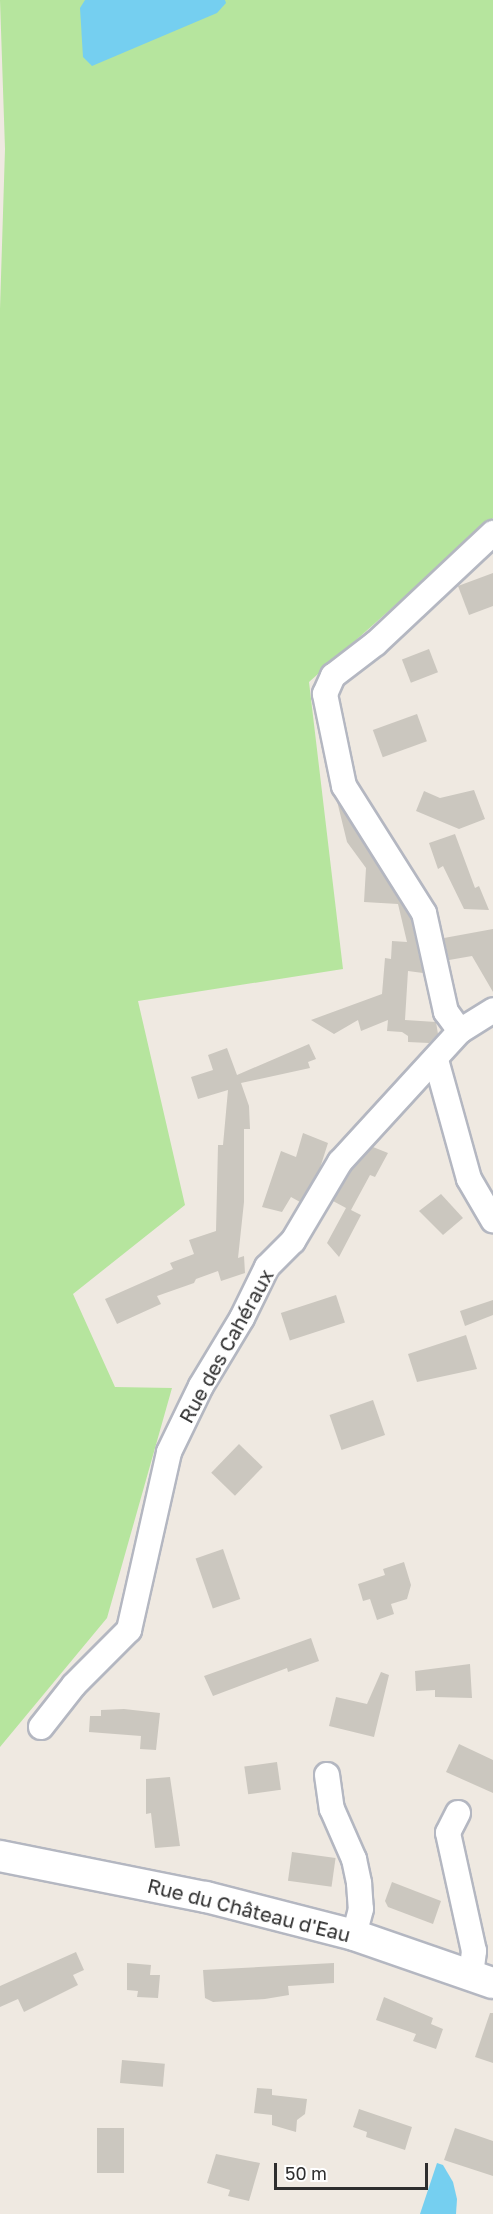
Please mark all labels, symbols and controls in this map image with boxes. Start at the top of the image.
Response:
street label: Rue des Cahéraux [174,1265,278,1427]
street label: Rue du Château d'Eau [145,1873,353,1947]
scale bar [277,2151,432,2189]
text: 50 m [285,2162,327,2184]

